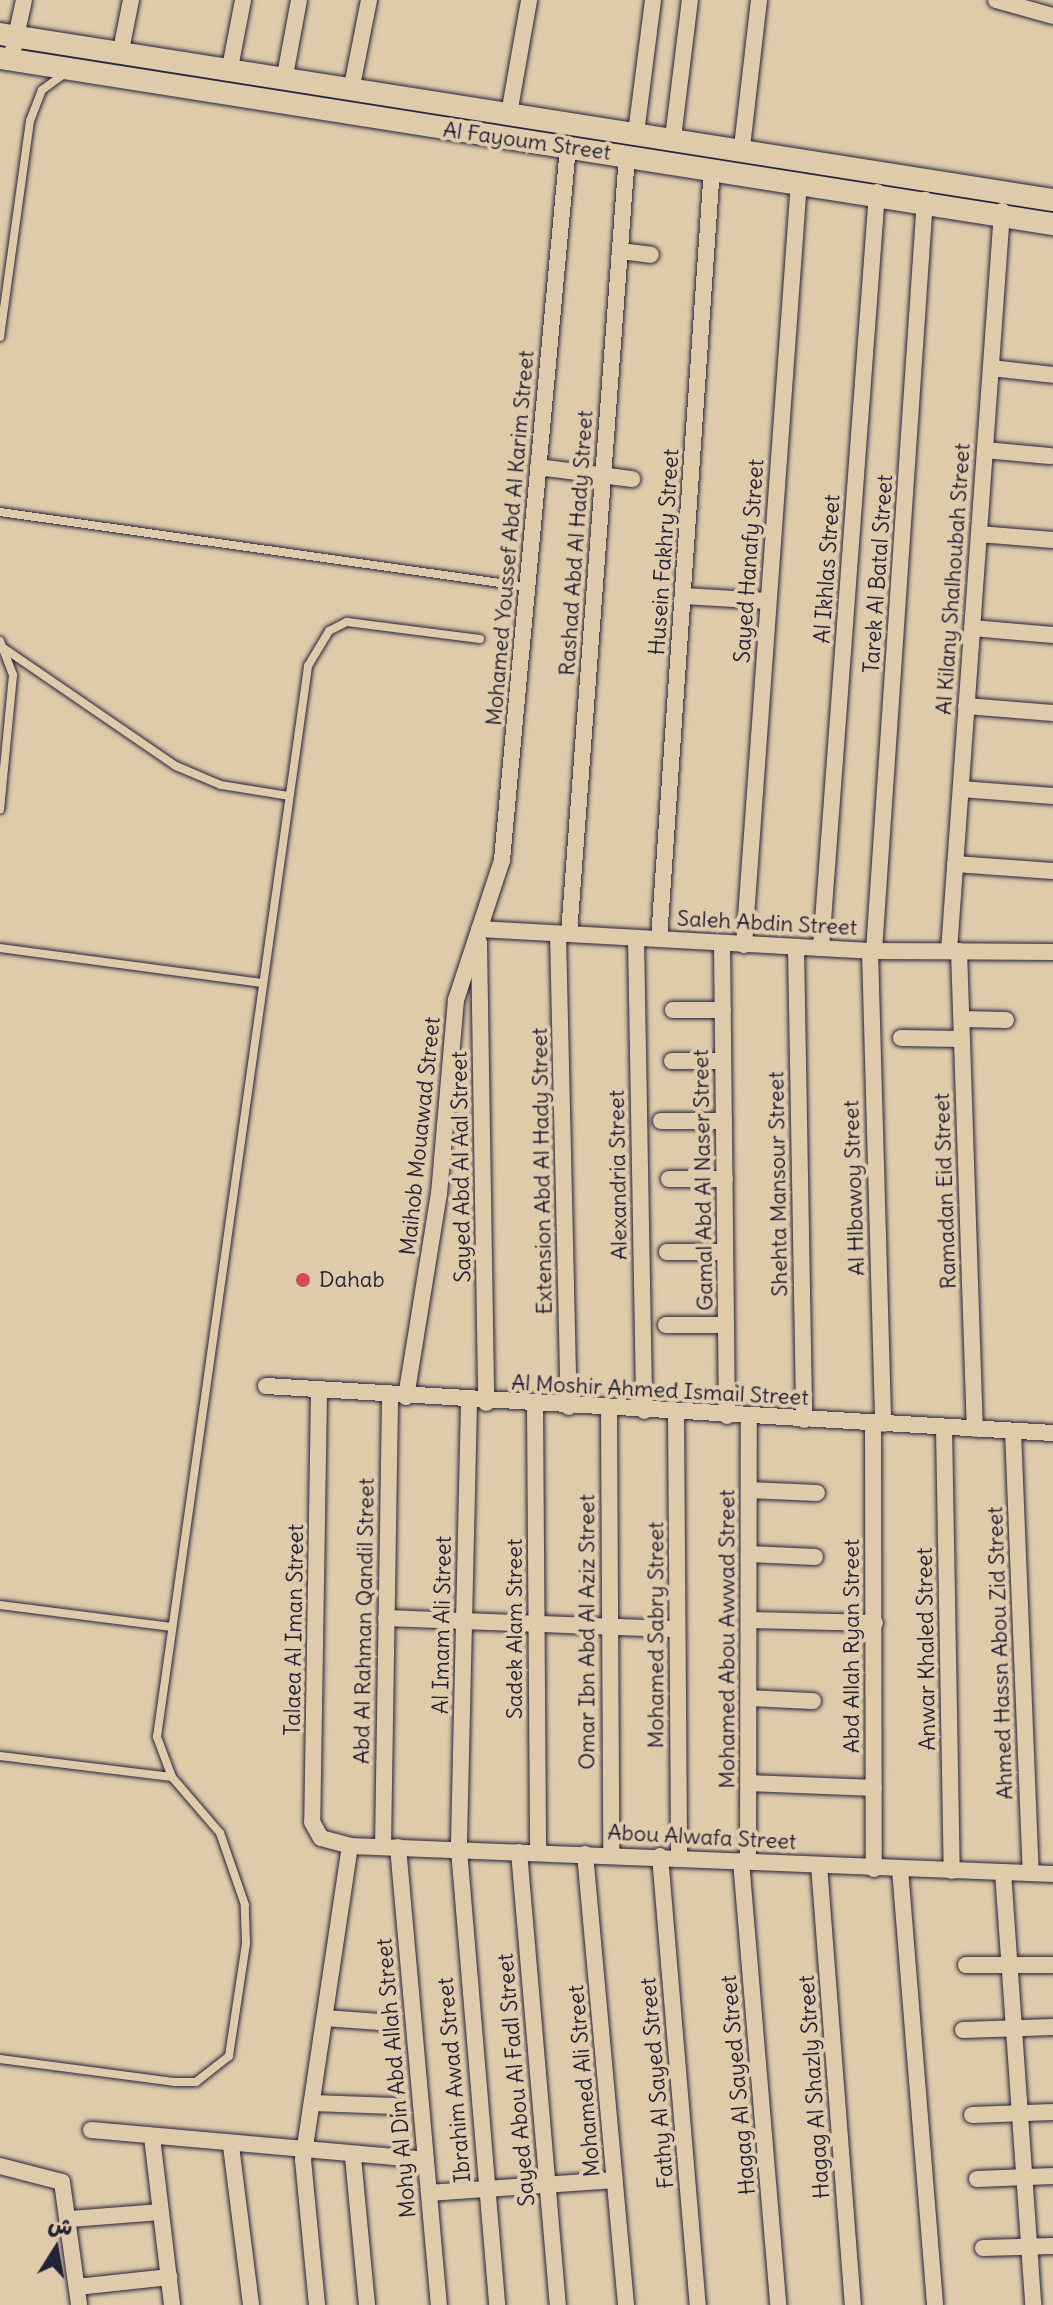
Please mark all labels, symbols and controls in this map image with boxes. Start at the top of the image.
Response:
street label: Al Fayoum Street [441,116,613,166]
street label: Mohamed Youssef Abd Al Karim Street [480,349,540,727]
street label: Rashad Abd Al Hady Street [554,409,598,677]
street label: Al Kilany Shalhoubah Street [930,442,976,716]
street label: Husein Fakhry Street [644,448,684,656]
street label: Sayed Hanafy Street [729,458,769,664]
street label: Tarek Al Batal Street [858,474,898,674]
street label: Al Ikhlas Street [809,494,845,644]
street label: Saleh Abdin Street [676,905,858,941]
street label: Maihob Mouawad Street [394,1015,446,1257]
street label: Extension Abd Al Hady Street [526,1027,558,1315]
street label: Gamal Abd Al Naser Street [688,1049,718,1311]
street label: Sayed Abd Al Aal Street [446,1051,476,1283]
street label: Shehta Mansour Street [763,1071,793,1297]
street label: Alexandria Street [603,1090,633,1260]
street label: Ramadan Eid Street [928,1092,962,1290]
street label: Al Hlbawoy Street [838,1100,870,1276]
place label: Dahab [319,1267,385,1293]
marker: Dahab [294,1271,312,1289]
street label: Al Moshir Ahmed Ismail Street [511,1369,809,1411]
street label: Abd Al Rahman Qandil Street [348,1478,380,1764]
street label: Mohamed Abou Awwad Street [714,1489,740,1789]
street label: Omar Ibn Abd Al Aziz Street [574,1494,600,1770]
street label: Ahmed Hassn Abou Zid Street [982,1506,1018,1800]
street label: Mohamed Sabry Street [643,1522,669,1748]
street label: Talaea Al Iman Street [279,1524,309,1736]
street label: Al Imam Ali Street [427,1536,457,1714]
street label: Sadek Alam Street [502,1539,528,1719]
street label: Abd Allah Ryan Street [839,1539,865,1753]
street label: Anwar Khaled Street [911,1547,941,1751]
street label: Abou Alwafa Street [607,1819,797,1855]
street label: Mohy Al Din Abd Allah Street [371,1937,421,2219]
street label: Sayed Abou Al Fadl Street [492,1952,540,2208]
street label: Hagag Al Sayed Street [715,1974,761,2196]
street label: Hagag Al Shazly Street [793,1974,835,2200]
street label: Ibrahim Awad Street [432,1976,476,2184]
street label: Fathy Al Sayed Street [635,1976,679,2190]
street label: Mohamed Ali Street [562,1984,606,2178]
north arrow [16,2209,96,2289]
text: ش [46,2209,75,2241]

